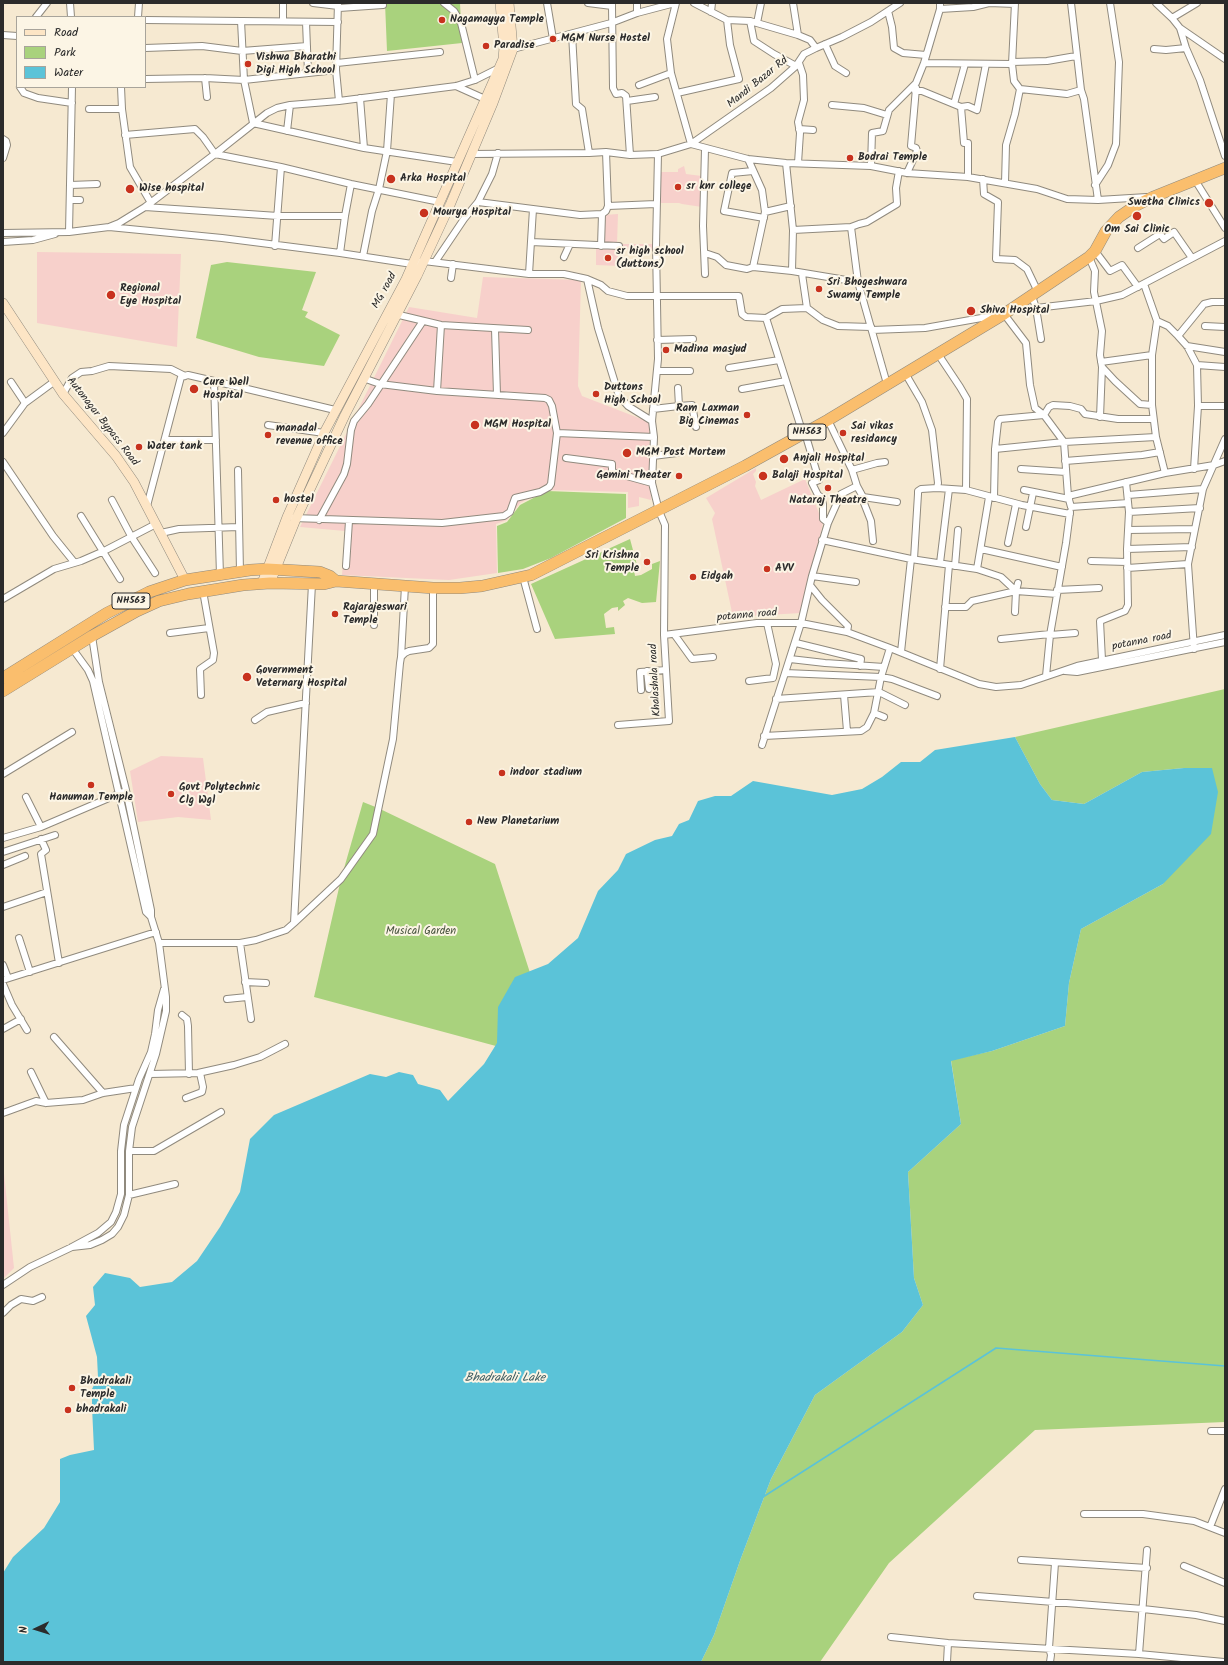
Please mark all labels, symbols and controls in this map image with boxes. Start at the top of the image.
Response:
place label: Nagamayya Temple [450,13,544,27]
marker: Nagamayya Temple [437,15,447,25]
legend [16,16,146,88]
text: Road [54,23,78,42]
place label: MGM Nurse Hostel [561,32,650,46]
marker: MGM Nurse Hostel [548,34,558,44]
place label: Paradise [494,39,535,53]
marker: Paradise [481,41,491,51]
text: Park [54,43,76,62]
place label: Vishwa Bharathi Digi High School [256,51,336,77]
street label: Mandi Bazar Rd [725,54,791,112]
marker: Vishwa Bharathi Digi High School [243,59,253,69]
text: Water [54,63,83,82]
place label: Bodrai Temple [858,151,927,165]
marker: Bodrai Temple [845,153,855,163]
place label: Arka Hospital [400,172,466,186]
marker: Arka Hospital [385,173,397,185]
place label: sr knr college [686,180,751,194]
place label: Wise hospital [139,182,204,196]
marker: sr knr college [673,182,683,192]
marker: Wise hospital [124,183,136,195]
place label: Swetha Clinics [1128,196,1200,210]
marker: Swetha Clinics [1203,197,1215,209]
place label: Mourya Hospital [433,206,511,220]
marker: Mourya Hospital [418,207,430,219]
marker: Om Sai Clinic [1131,210,1143,222]
place label: Om Sai Clinic [1104,223,1170,237]
place label: sr high school (duttons) [616,245,684,271]
marker: sr high school (duttons) [603,253,613,263]
street label: MG road [370,271,400,311]
place label: Sri Bhogeshwara Swamy Temple [827,276,907,302]
place label: Regional Eye Hospital [120,282,181,308]
marker: Sri Bhogeshwara Swamy Temple [814,284,824,294]
marker: Regional Eye Hospital [105,289,117,301]
place label: Shiva Hospital [980,304,1049,318]
marker: Shiva Hospital [965,305,977,317]
place label: Madina masjud [674,343,747,357]
marker: Madina masjud [661,345,671,355]
street label: Autonagar Bypass Road [63,375,141,469]
place label: Cure Well Hospital [203,376,249,402]
place label: Duttons High School [604,381,660,407]
marker: Cure Well Hospital [188,383,200,395]
marker: Duttons High School [591,389,601,399]
place label: Ram Laxman Big Cinemas [676,402,739,428]
marker: Ram Laxman Big Cinemas [742,410,752,420]
place label: MGM Hospital [484,418,551,432]
marker: MGM Hospital [469,419,481,431]
place label: Sai vikas residancy [851,420,897,446]
place label: manadal revenue office [276,422,343,448]
road number: NH563 [788,424,826,440]
marker: Sai vikas residancy [838,428,848,438]
marker: manadal revenue office [263,430,273,440]
place label: Water tank [147,440,202,454]
marker: Water tank [134,442,144,452]
place label: MGM Post Mortem [636,446,725,460]
marker: MGM Post Mortem [621,447,633,459]
place label: Anjali Hospital [793,452,864,466]
marker: Anjali Hospital [778,453,790,465]
place label: Gemini Theater [597,469,671,483]
place label: Balaji Hospital [772,469,843,483]
marker: Balaji Hospital [757,470,769,482]
marker: Gemini Theater [674,471,684,481]
marker: Nataraj Theatre [823,483,833,493]
place label: hostel [284,493,314,507]
place label: Nataraj Theatre [789,494,867,508]
marker: hostel [271,495,281,505]
place label: Sri Krishna Temple [585,549,639,575]
marker: Sri Krishna Temple [642,557,652,567]
place label: AVV [775,562,794,576]
marker: AVV [762,564,772,574]
place label: Eidgah [701,570,733,584]
marker: Eidgah [688,572,698,582]
road number: NH563 [112,593,150,609]
place label: Rajarajeswari Temple [343,601,407,627]
street label: potanna road [716,607,778,625]
marker: Rajarajeswari Temple [330,609,340,619]
street label: potanna road [1111,630,1173,654]
street label: Khalashala road [648,643,664,717]
place label: Government Veternary Hospital [256,664,347,690]
marker: Government Veternary Hospital [241,671,253,683]
place label: indoor stadium [510,766,582,780]
marker: indoor stadium [497,768,507,778]
marker: Hanuman Temple [86,780,96,790]
place label: Govt Polytechnic Clg Wgl [179,781,260,807]
marker: Govt Polytechnic Clg Wgl [166,789,176,799]
place label: Hanuman Temple [49,791,133,805]
place label: New Planetarium [477,815,559,829]
marker: New Planetarium [464,817,474,827]
park label: Musical Garden [386,925,456,939]
water label: Bhadrakali Lake [465,1372,545,1386]
place label: Bhadrakali Temple [80,1375,131,1401]
marker: Bhadrakali Temple [67,1383,77,1393]
place label: bhadrakali [76,1403,126,1417]
marker: bhadrakali [63,1405,73,1415]
north arrow [16,1609,56,1649]
text: N [15,1626,33,1634]

